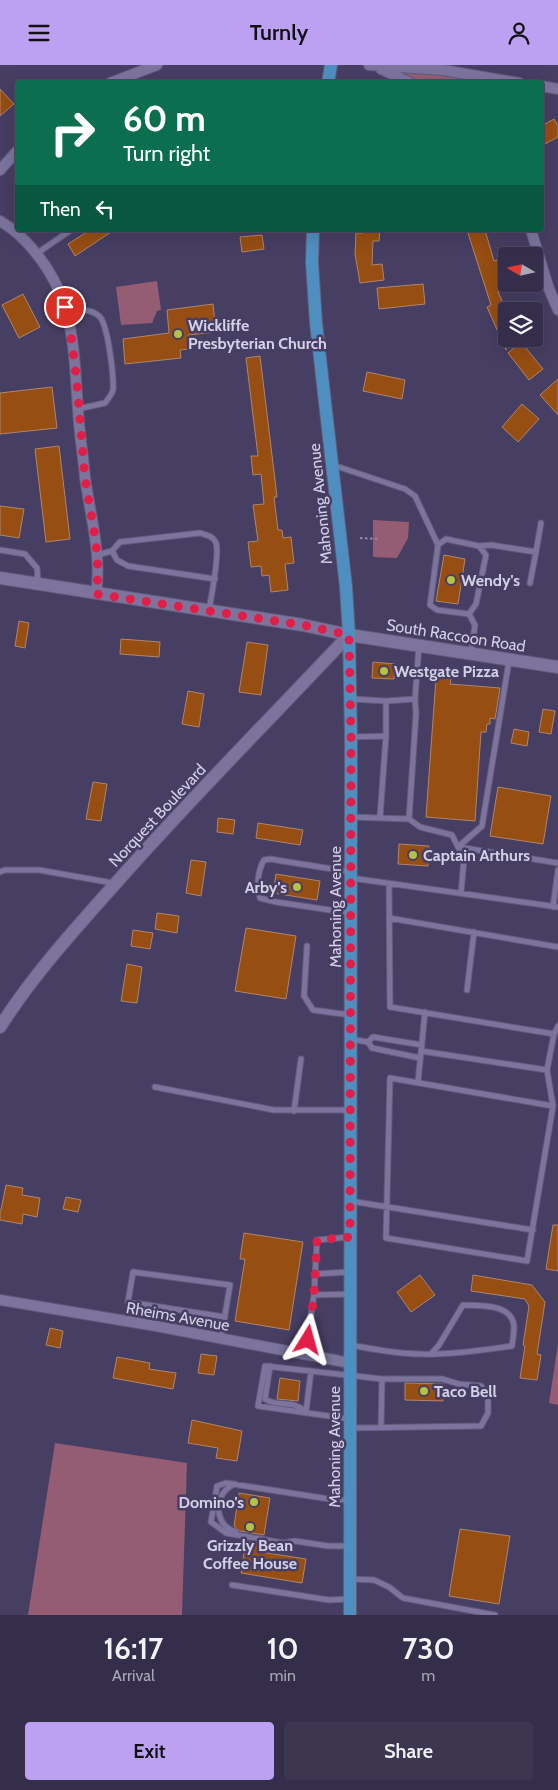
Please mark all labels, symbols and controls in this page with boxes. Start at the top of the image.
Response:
icon: menu [25,19,53,47]
text: Turnly [250,19,308,46]
icon: person [505,19,533,47]
text: 60 m [123,97,206,140]
icon: right [40,100,105,165]
text: Turn right [123,140,210,167]
icon: left [91,195,119,223]
text: Then [40,198,81,221]
north arrow [498,247,542,293]
map controls [498,247,543,347]
pin [44,286,86,328]
icon: arrive [51,293,79,321]
button: layers [498,302,543,347]
place label: Wickliffe Presbyterian Church [188,316,327,353]
marker: Wickliffe Presbyterian Church [172,328,184,340]
street label: Mahoning Avenue [305,442,336,565]
place label: Wendy's [461,571,520,590]
marker: Wendy's [445,574,457,586]
street label: South Raccoon Road [385,615,527,656]
place label: Westgate Pizza [394,662,499,681]
marker: Westgate Pizza [378,665,390,677]
street label: Norquest Boulevard [105,760,210,871]
street label: Mahoning Avenue [326,846,345,968]
place label: Captain Arthurs [423,846,530,865]
marker: Captain Arthurs [407,849,419,861]
place label: Arby's [245,878,287,897]
marker: Arby's [291,881,303,893]
street label: Rheims Avenue [125,1298,231,1335]
position arrow [281,1313,333,1365]
place label: Taco Bell [434,1382,497,1401]
marker: Taco Bell [418,1385,430,1397]
street label: Mahoning Avenue [325,1386,344,1508]
place label: Domino's [179,1493,244,1512]
marker: Domino's [248,1496,260,1508]
marker: Grizzly Bean Coffee House [244,1521,256,1533]
place label: Grizzly Bean Coffee House [203,1536,297,1573]
text: 16:17 [103,1630,163,1667]
text: 10 [267,1630,299,1667]
text: 730 [402,1630,455,1667]
text: Arrival [112,1666,155,1685]
text: min [269,1666,296,1685]
text: m [421,1666,435,1685]
button: Exit [25,1722,274,1780]
button: Share [284,1722,533,1780]

